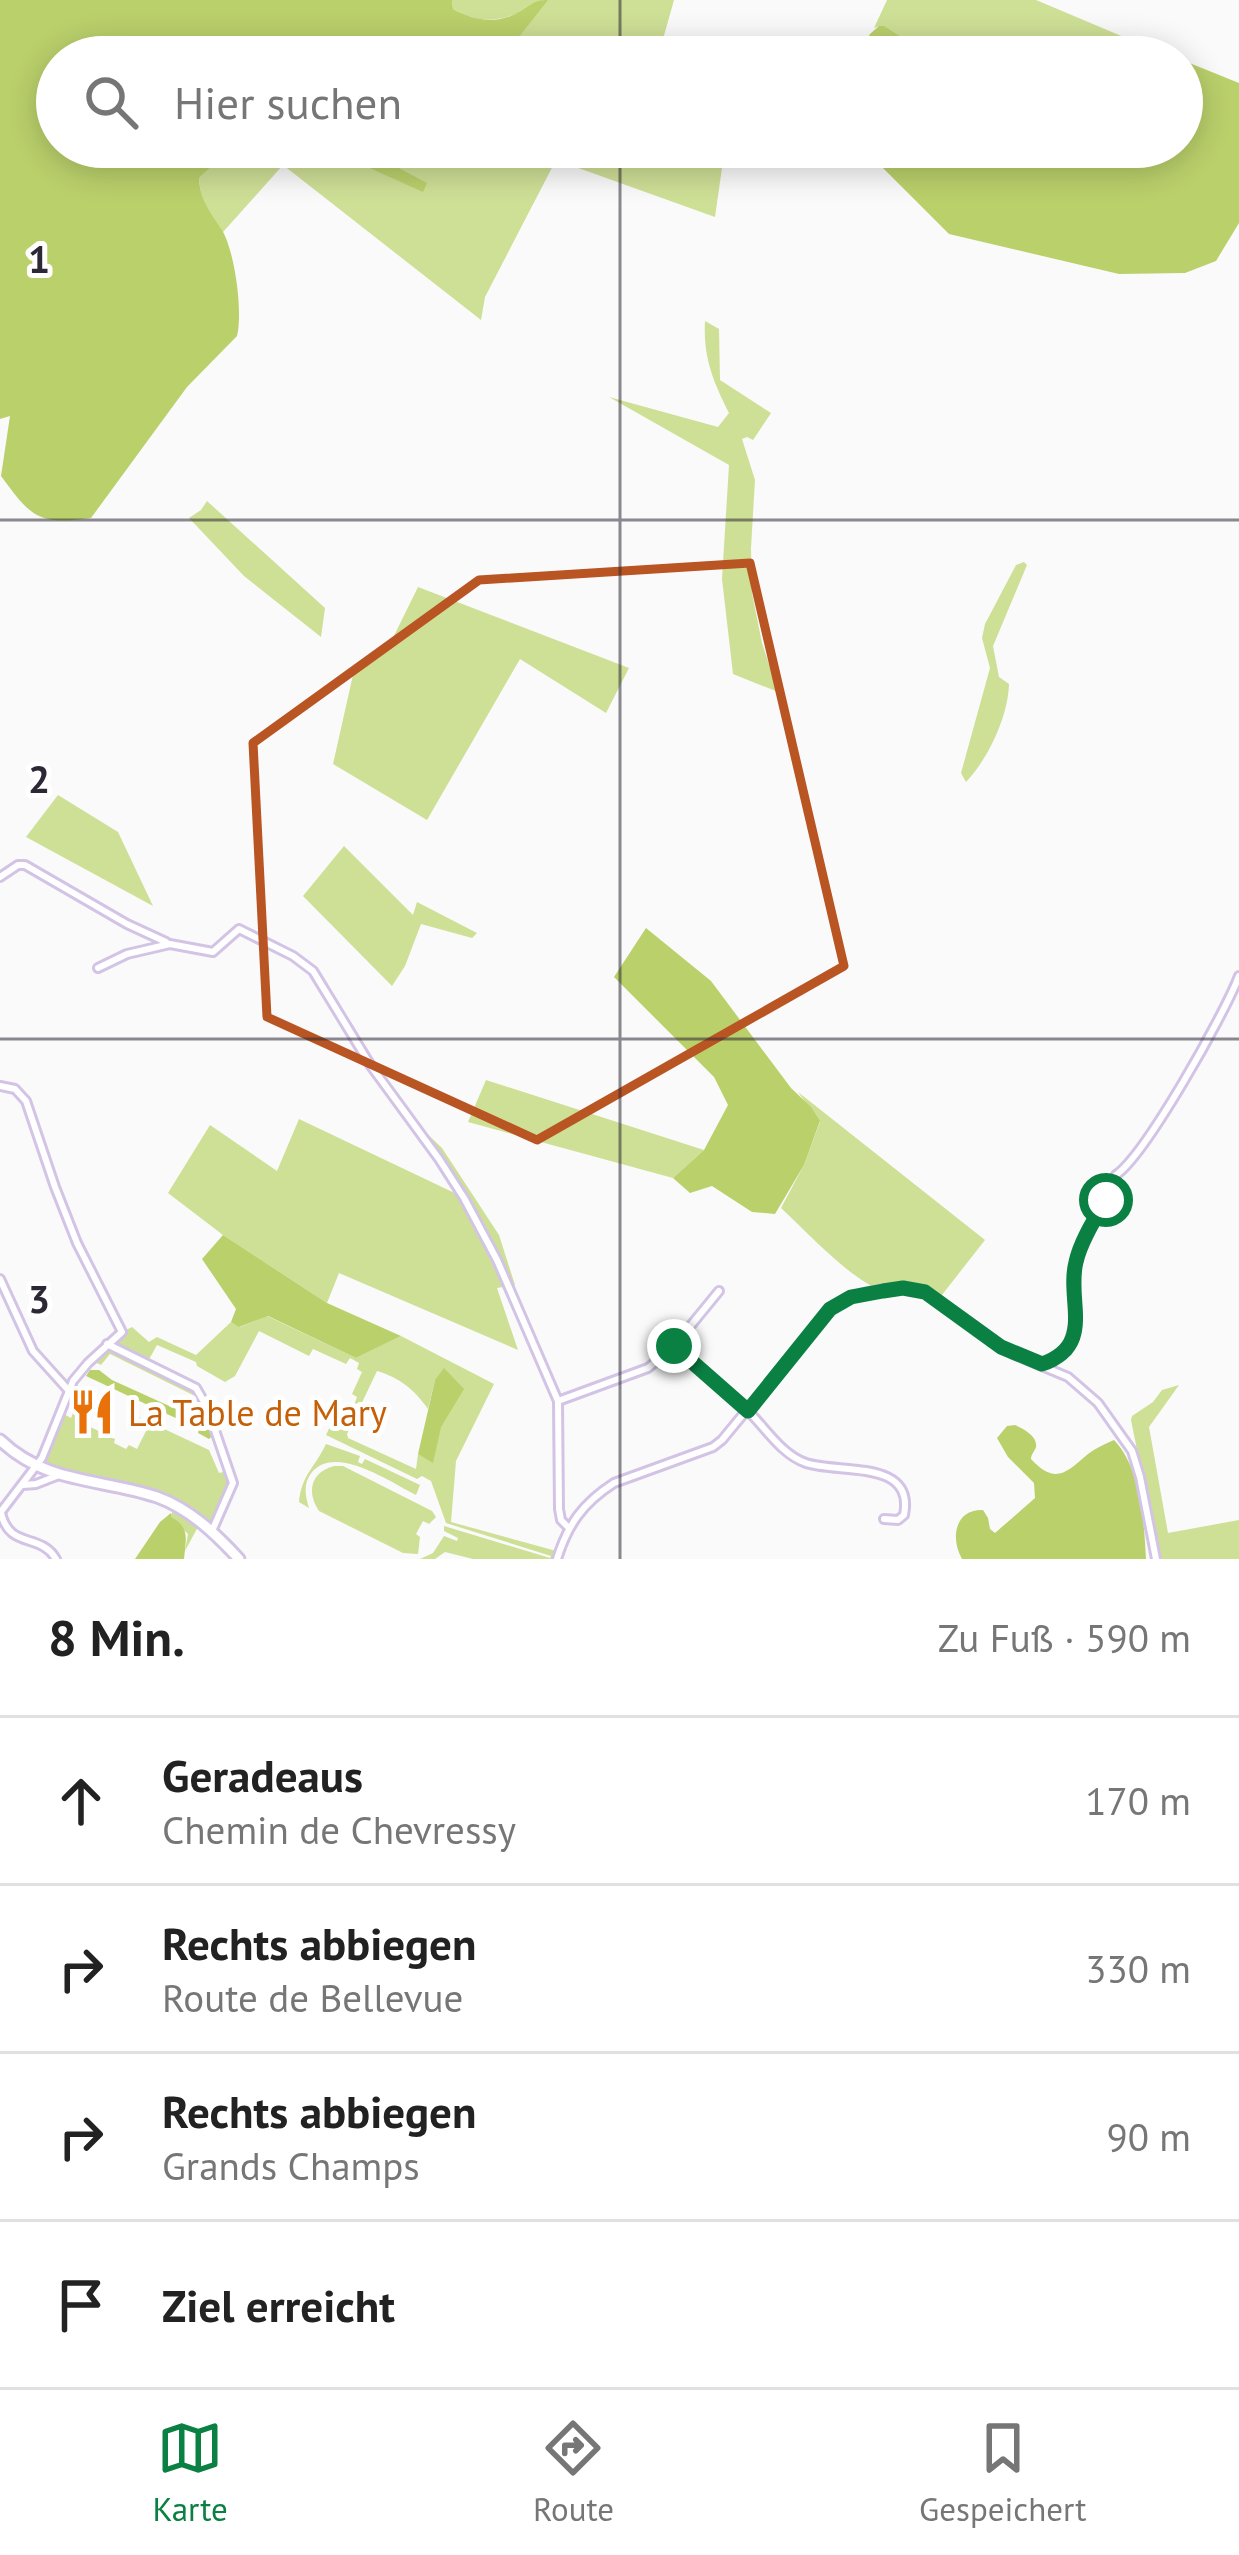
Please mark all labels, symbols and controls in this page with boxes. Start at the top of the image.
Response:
search box [36,36,1203,168]
icon: search [78,69,144,135]
text: Hier suchen [174,73,402,131]
text: 1 [28,233,50,284]
text: 2 [28,753,50,804]
route start [1079,1173,1133,1227]
text: 3 [28,1273,50,1324]
route end [647,1319,701,1373]
restaurant icon: La Table de Mary [67,1387,117,1437]
place label: La Table de Mary [128,1389,387,1436]
text: 8 Min. [48,1604,185,1670]
text: Zu Fuß · 590 m [938,1612,1191,1663]
text: Geradeaus [162,1746,363,1804]
icon: ahead [48,1768,114,1834]
text: 170 m [1085,1775,1191,1826]
text: Chemin de Chevressy [162,1804,516,1855]
text: Rechts abbiegen [162,1914,476,1972]
icon: right [48,1936,114,2002]
text: 330 m [1085,1943,1191,1994]
text: Route de Bellevue [162,1972,463,2023]
text: Rechts abbiegen [162,2082,476,2140]
icon: right [48,2104,114,2170]
text: 90 m [1106,2111,1191,2162]
text: Grands Champs [162,2140,420,2191]
icon: arrive [48,2272,114,2338]
text: Ziel erreicht [162,2276,395,2334]
tab: Karte [153,2415,228,2530]
tab: Route [533,2415,614,2530]
tab: Gespeichert [919,2415,1086,2530]

